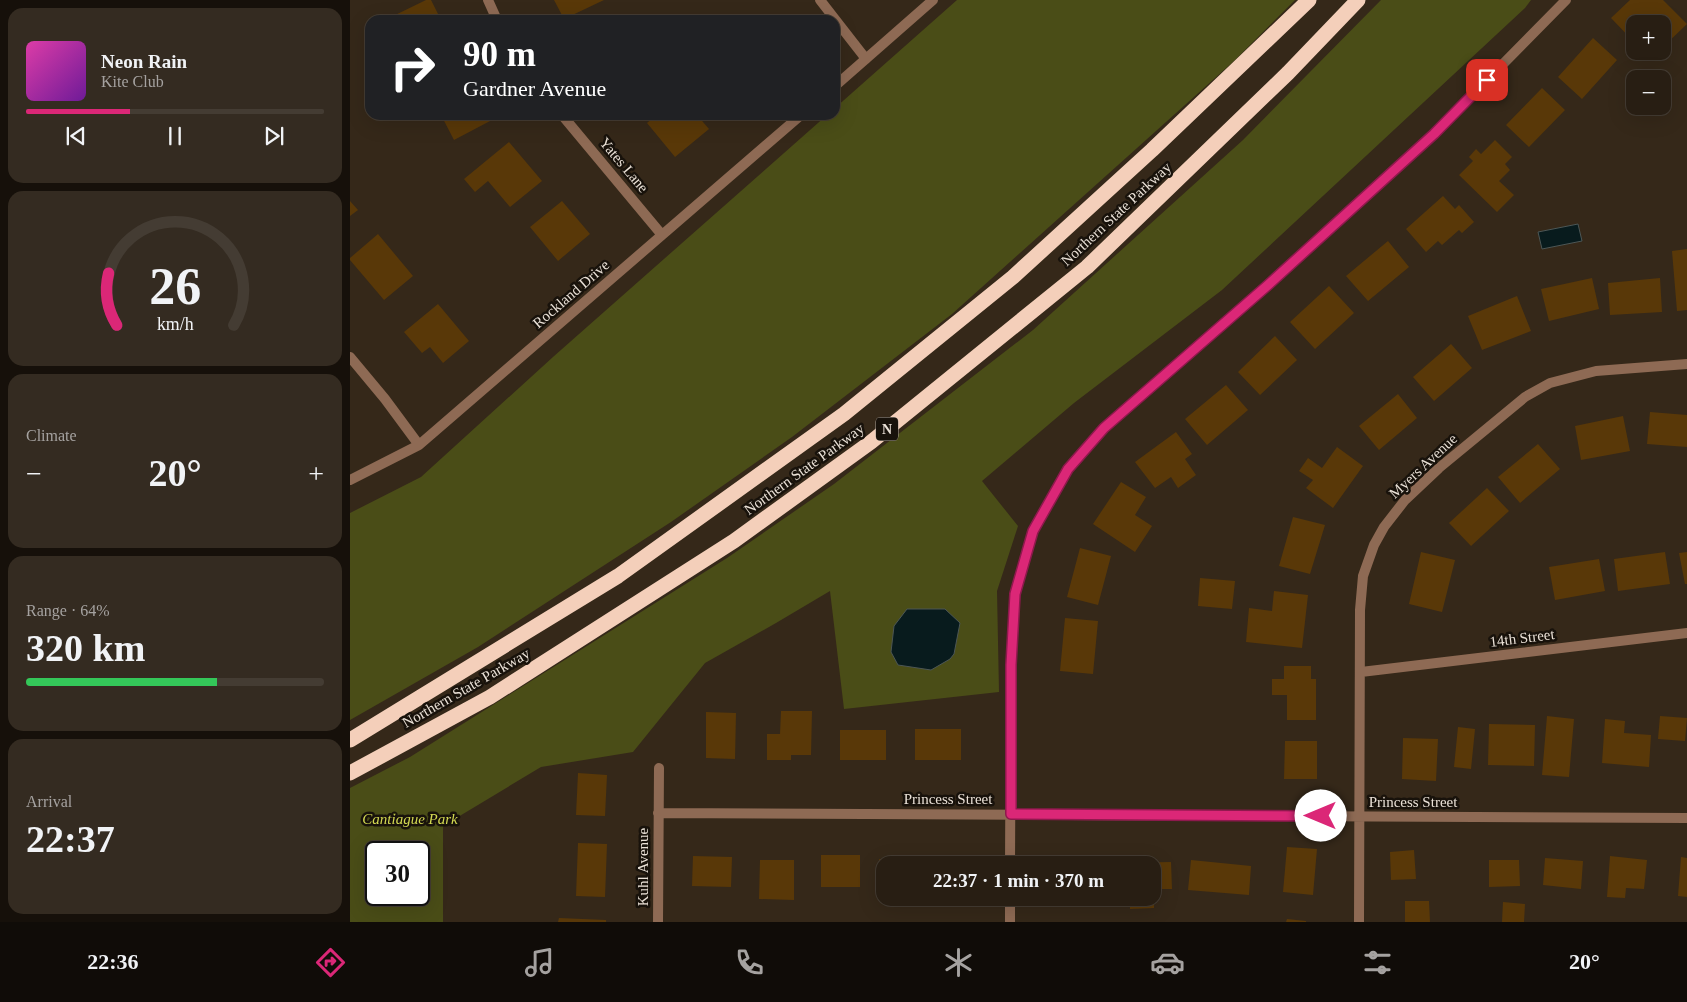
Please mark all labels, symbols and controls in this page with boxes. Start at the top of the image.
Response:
map controls [1626,15,1671,115]
button: + [1626,15,1671,60]
icon: right [380,35,445,100]
text: 90 m [463,35,536,74]
text: Neon Rain [101,51,187,72]
pin [1466,59,1508,101]
icon: arrive [1473,66,1501,94]
button: − [1626,70,1671,115]
text: Kite Club [101,73,164,90]
text: Gardner Avenue [463,76,606,101]
icon: previous [62,122,90,150]
icon: pause [161,122,189,150]
icon: next [260,122,288,150]
street label: Yates Lane [597,134,652,196]
street label: Northern State Parkway [1058,159,1175,269]
street label: Rockland Drive [530,256,613,331]
text: 26 [149,258,201,315]
text: km/h [157,314,193,334]
road number: N [876,418,898,440]
street label: Northern State Parkway [741,420,867,518]
text: Climate [26,427,77,444]
street label: Myers Avenue [1386,430,1460,501]
text: 20° [148,452,202,494]
text: − [26,458,42,489]
text: + [308,458,324,489]
text: Range · 64% [26,602,110,619]
street label: 14th Street [1489,626,1556,650]
text: 320 km [26,627,145,669]
street label: Northern State Parkway [400,645,533,731]
position arrow [1294,789,1346,841]
street label: Princess Street [904,791,993,807]
text: Arrival [26,793,72,810]
street label: Princess Street [1369,794,1458,810]
park label: Cantiague Park [362,811,458,827]
text: 22:37 [26,818,115,860]
street label: Kuhl Avenue [635,827,651,906]
speed limit sign: 30 [365,841,430,906]
text: 22:37 · 1 min · 370 m [933,870,1104,891]
icon: directions [313,945,348,980]
icon: music [522,945,557,980]
icon: phone [732,945,767,980]
icon: climate [941,945,976,980]
icon: car [1150,945,1185,980]
icon: filters [1360,945,1395,980]
text: 22:36 [87,949,139,974]
text: 20° [1569,949,1600,974]

